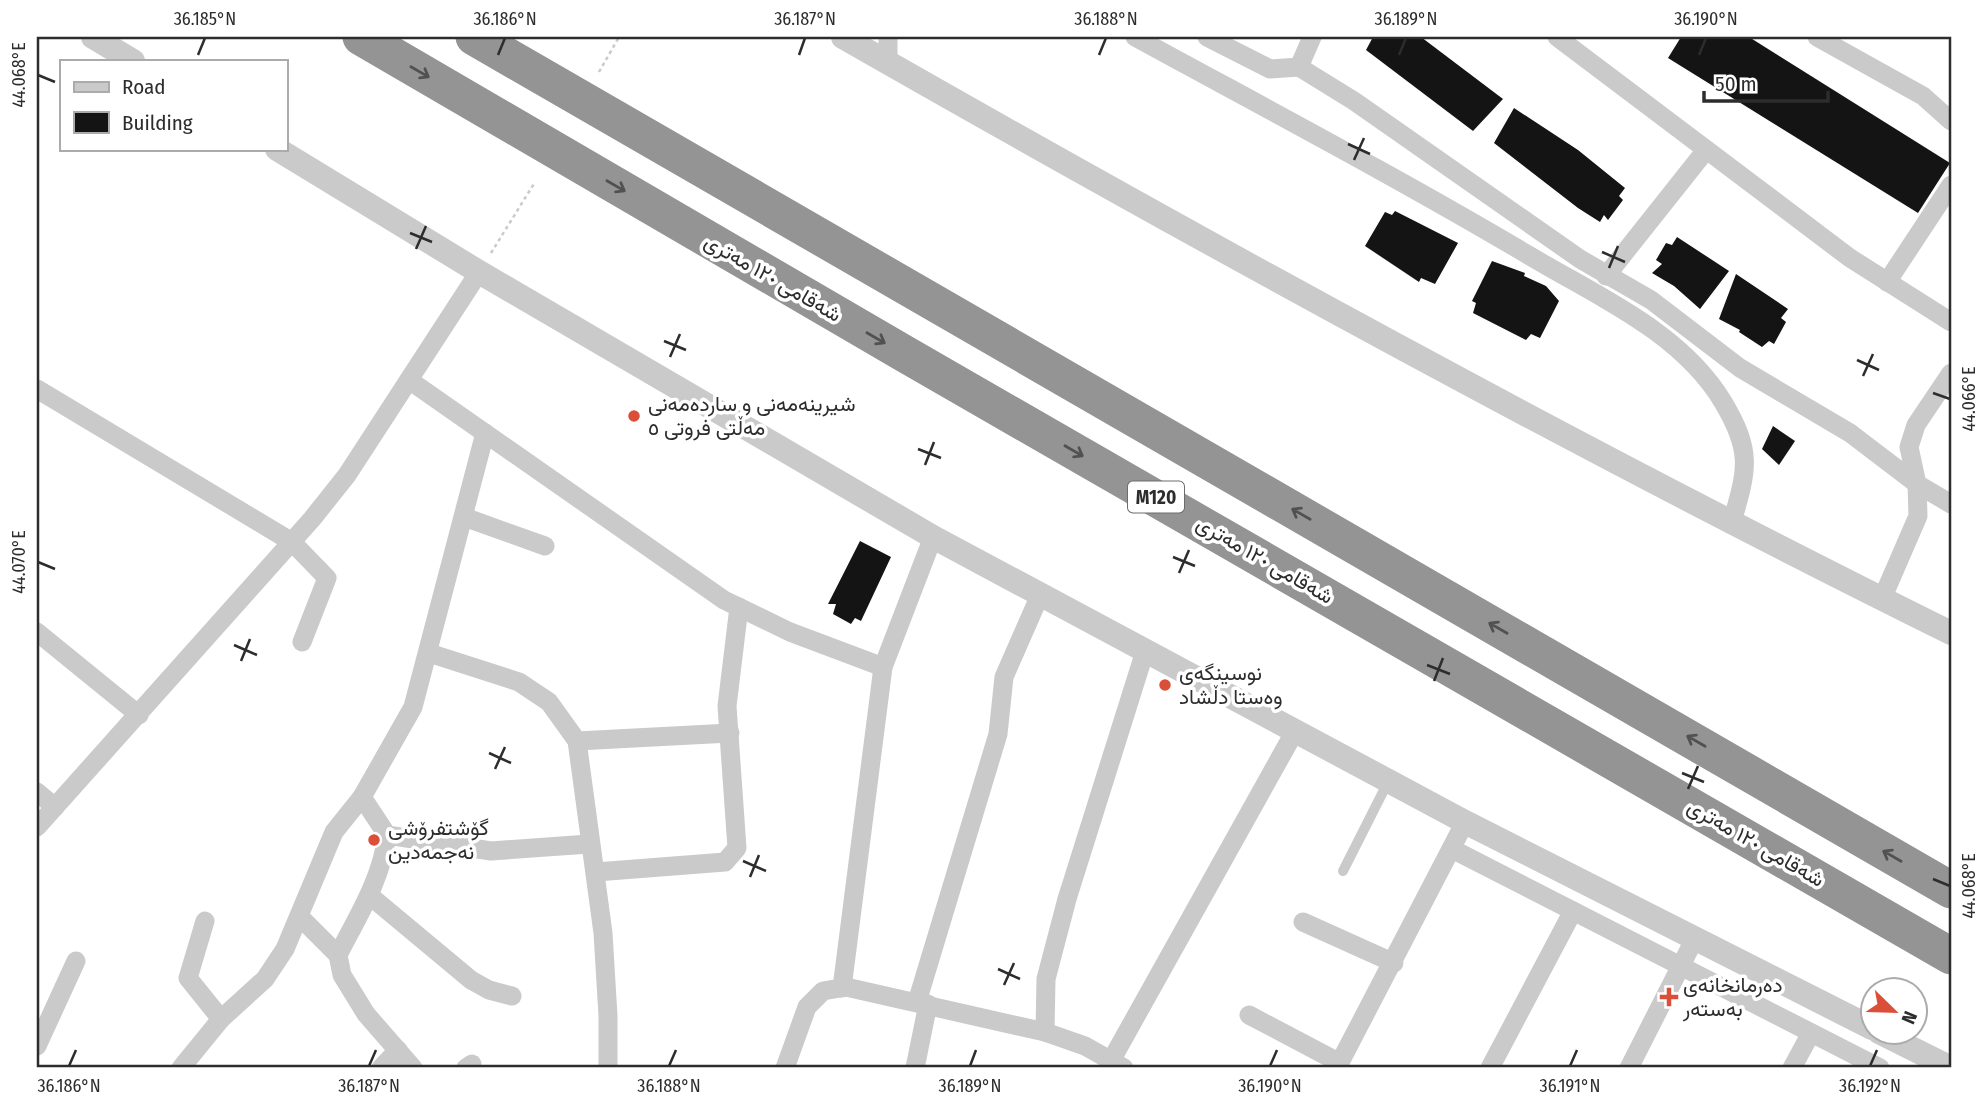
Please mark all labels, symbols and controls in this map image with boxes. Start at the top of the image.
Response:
text: 36.185°N [174,8,236,30]
text: 36.186°N [473,8,537,30]
text: 36.187°N [774,8,836,30]
text: 36.188°N [1074,8,1138,30]
text: 36.189°N [1375,8,1437,30]
text: 36.190°N [1674,8,1738,30]
text: 44.068°E [8,42,30,108]
legend [60,60,287,150]
scale bar [1704,60,1829,104]
one-way arrow [409,65,429,79]
text: 50 m [1715,71,1757,97]
text: Road [122,74,166,100]
text: Building [122,110,193,136]
one-way arrow [606,179,626,193]
street label: شەقامی ١٢٠ مەتری [700,228,846,328]
one-way arrow [866,331,886,345]
text: 44.066°E [1958,367,1980,431]
place label: شیرینەمەنی و ساردەمەنی مەڵتی فروتی ٥ [648,391,856,441]
marker: شیرینەمەنی و ساردەمەنی مەڵتی فروتی ٥ [626,408,642,424]
one-way arrow [1063,444,1083,458]
road number: M120 [1128,482,1184,512]
one-way arrow [1292,507,1312,521]
street label: شەقامی ١٢٠ مەتری [1192,510,1338,610]
text: 44.070°E [8,530,30,594]
one-way arrow [1489,621,1509,635]
place label: نوسینگەی وەستا دڵشاد [1179,660,1283,710]
marker: نوسینگەی وەستا دڵشاد [1157,677,1173,693]
one-way arrow [1686,734,1706,748]
street label: شەقامی ١٢٠ مەتری [1683,793,1829,893]
place label: گۆشتفرۆشی نەجمەدین [388,815,489,865]
marker: گۆشتفرۆشی نەجمەدین [366,832,382,848]
one-way arrow [1883,848,1903,862]
text: 44.068°E [1958,853,1980,919]
place label: دەرمانخانەی بەستەر [1682,972,1783,1022]
north arrow [1858,976,1928,1046]
marker: دەرمانخانەی بەستەر [1661,989,1677,1005]
text: N [1896,1008,1922,1027]
text: 36.186°N [37,1075,101,1097]
text: 36.187°N [338,1075,400,1097]
text: 36.188°N [637,1075,701,1097]
text: 36.189°N [939,1075,1001,1097]
text: 36.190°N [1238,1075,1302,1097]
text: 36.191°N [1540,1075,1600,1097]
text: 36.192°N [1839,1075,1901,1097]

